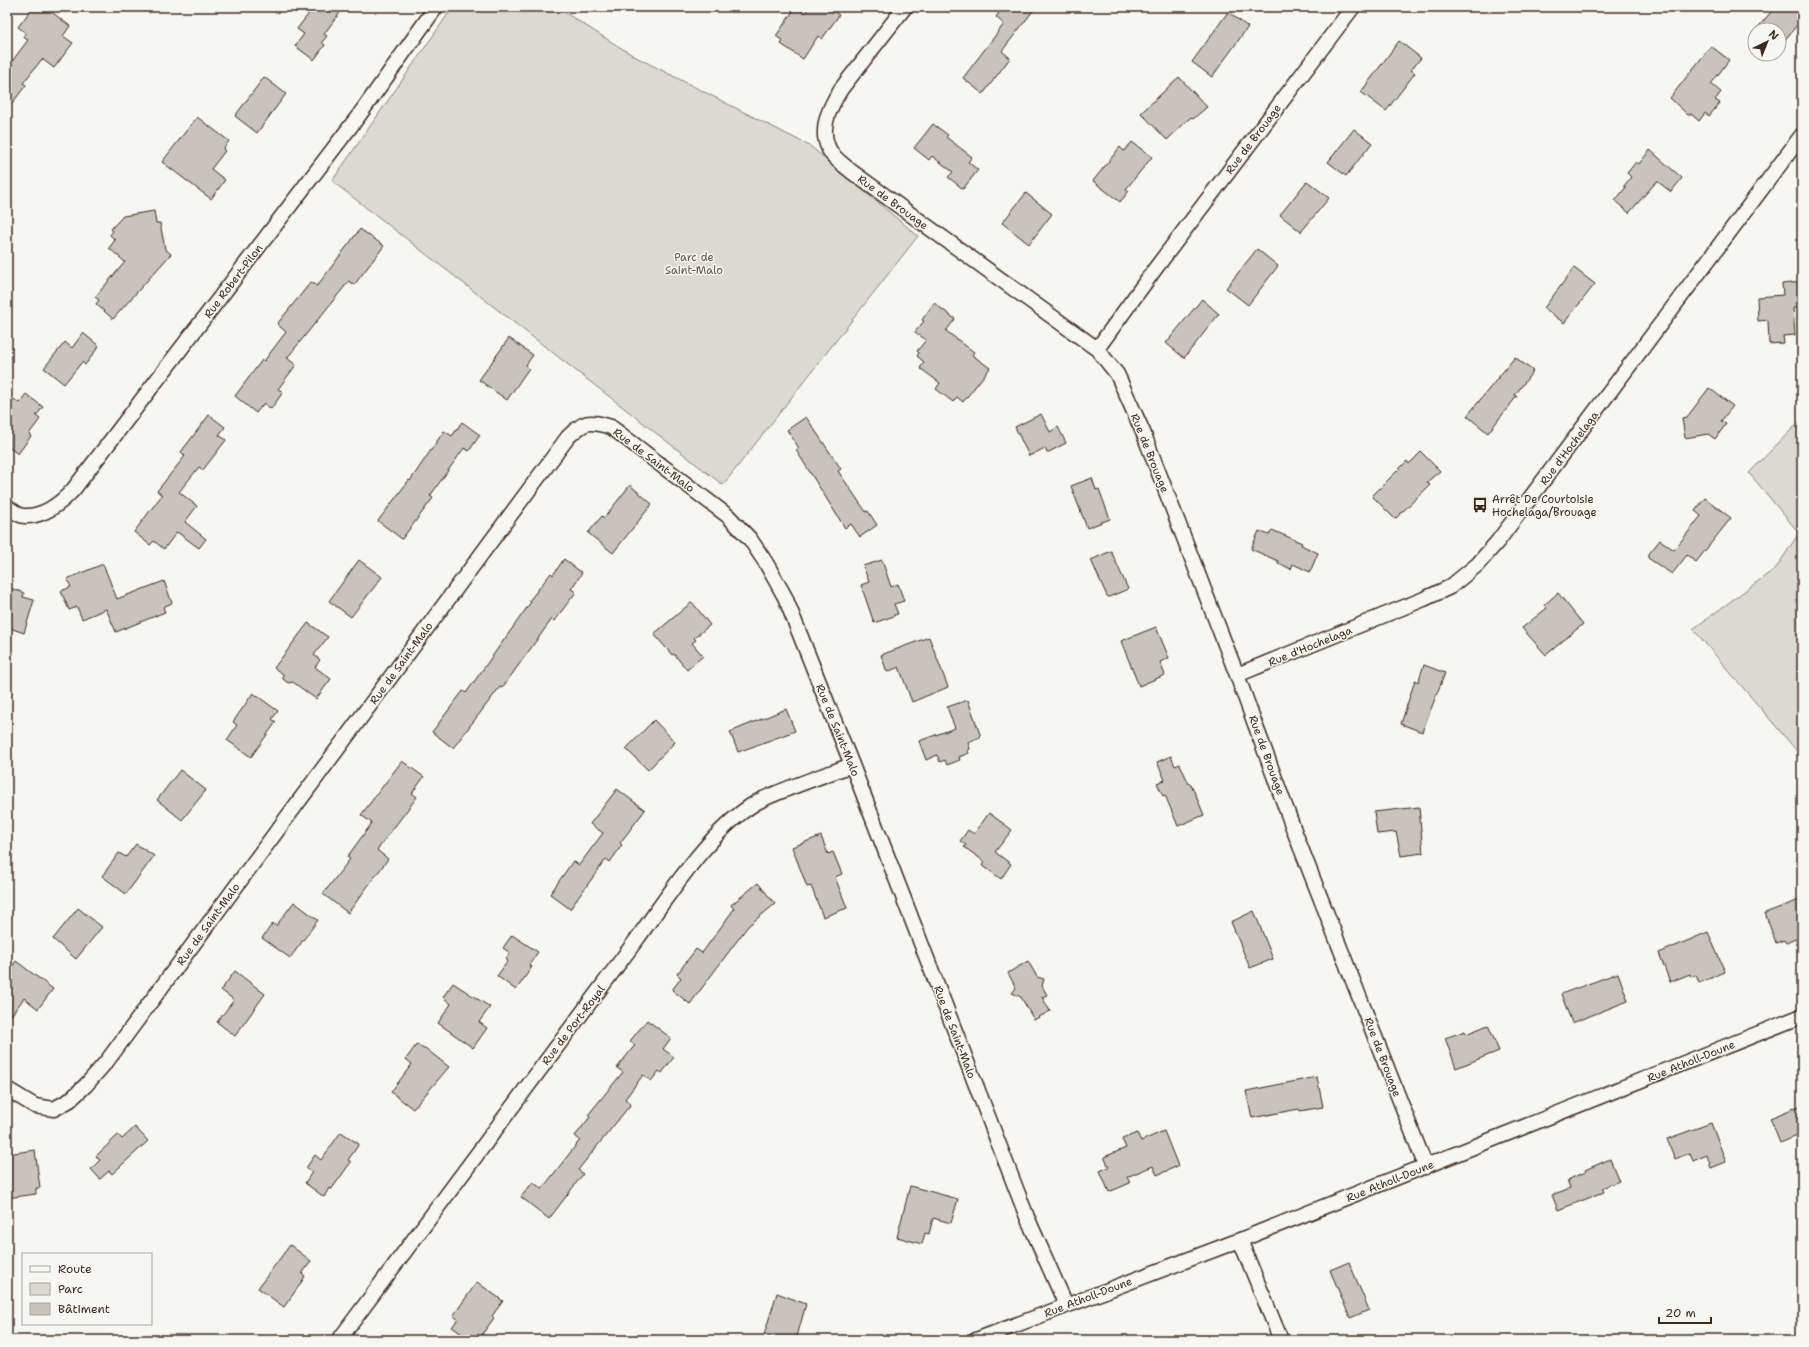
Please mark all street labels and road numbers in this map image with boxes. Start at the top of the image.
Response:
street label: Rue de Brouage [1222,101,1285,177]
street label: Rue de Brouage [854,172,931,233]
street label: Rue Robert-Pilon [201,241,266,321]
street label: Rue d'Hochelaga [1537,408,1602,488]
street label: Rue de Brouage [1127,411,1172,495]
street label: Rue de Saint-Malo [610,425,698,496]
street label: Rue de Saint-Malo [366,619,437,707]
street label: Rue d'Hochelaga [1266,623,1354,670]
street label: Rue de Saint-Malo [812,682,863,779]
street label: Rue de Brouage [1245,713,1288,797]
street label: Rue de Saint-Malo [173,880,244,968]
street label: Rue de Port-Royal [538,982,609,1068]
street label: Rue de Saint-Malo [930,984,979,1081]
street label: Rue de Brouage [1360,1015,1405,1099]
street label: Rue Atholl-Doune [1645,1037,1737,1086]
street label: Rue Atholl-Doune [1344,1157,1436,1206]
street label: Rue Atholl-Doune [1042,1274,1134,1321]

